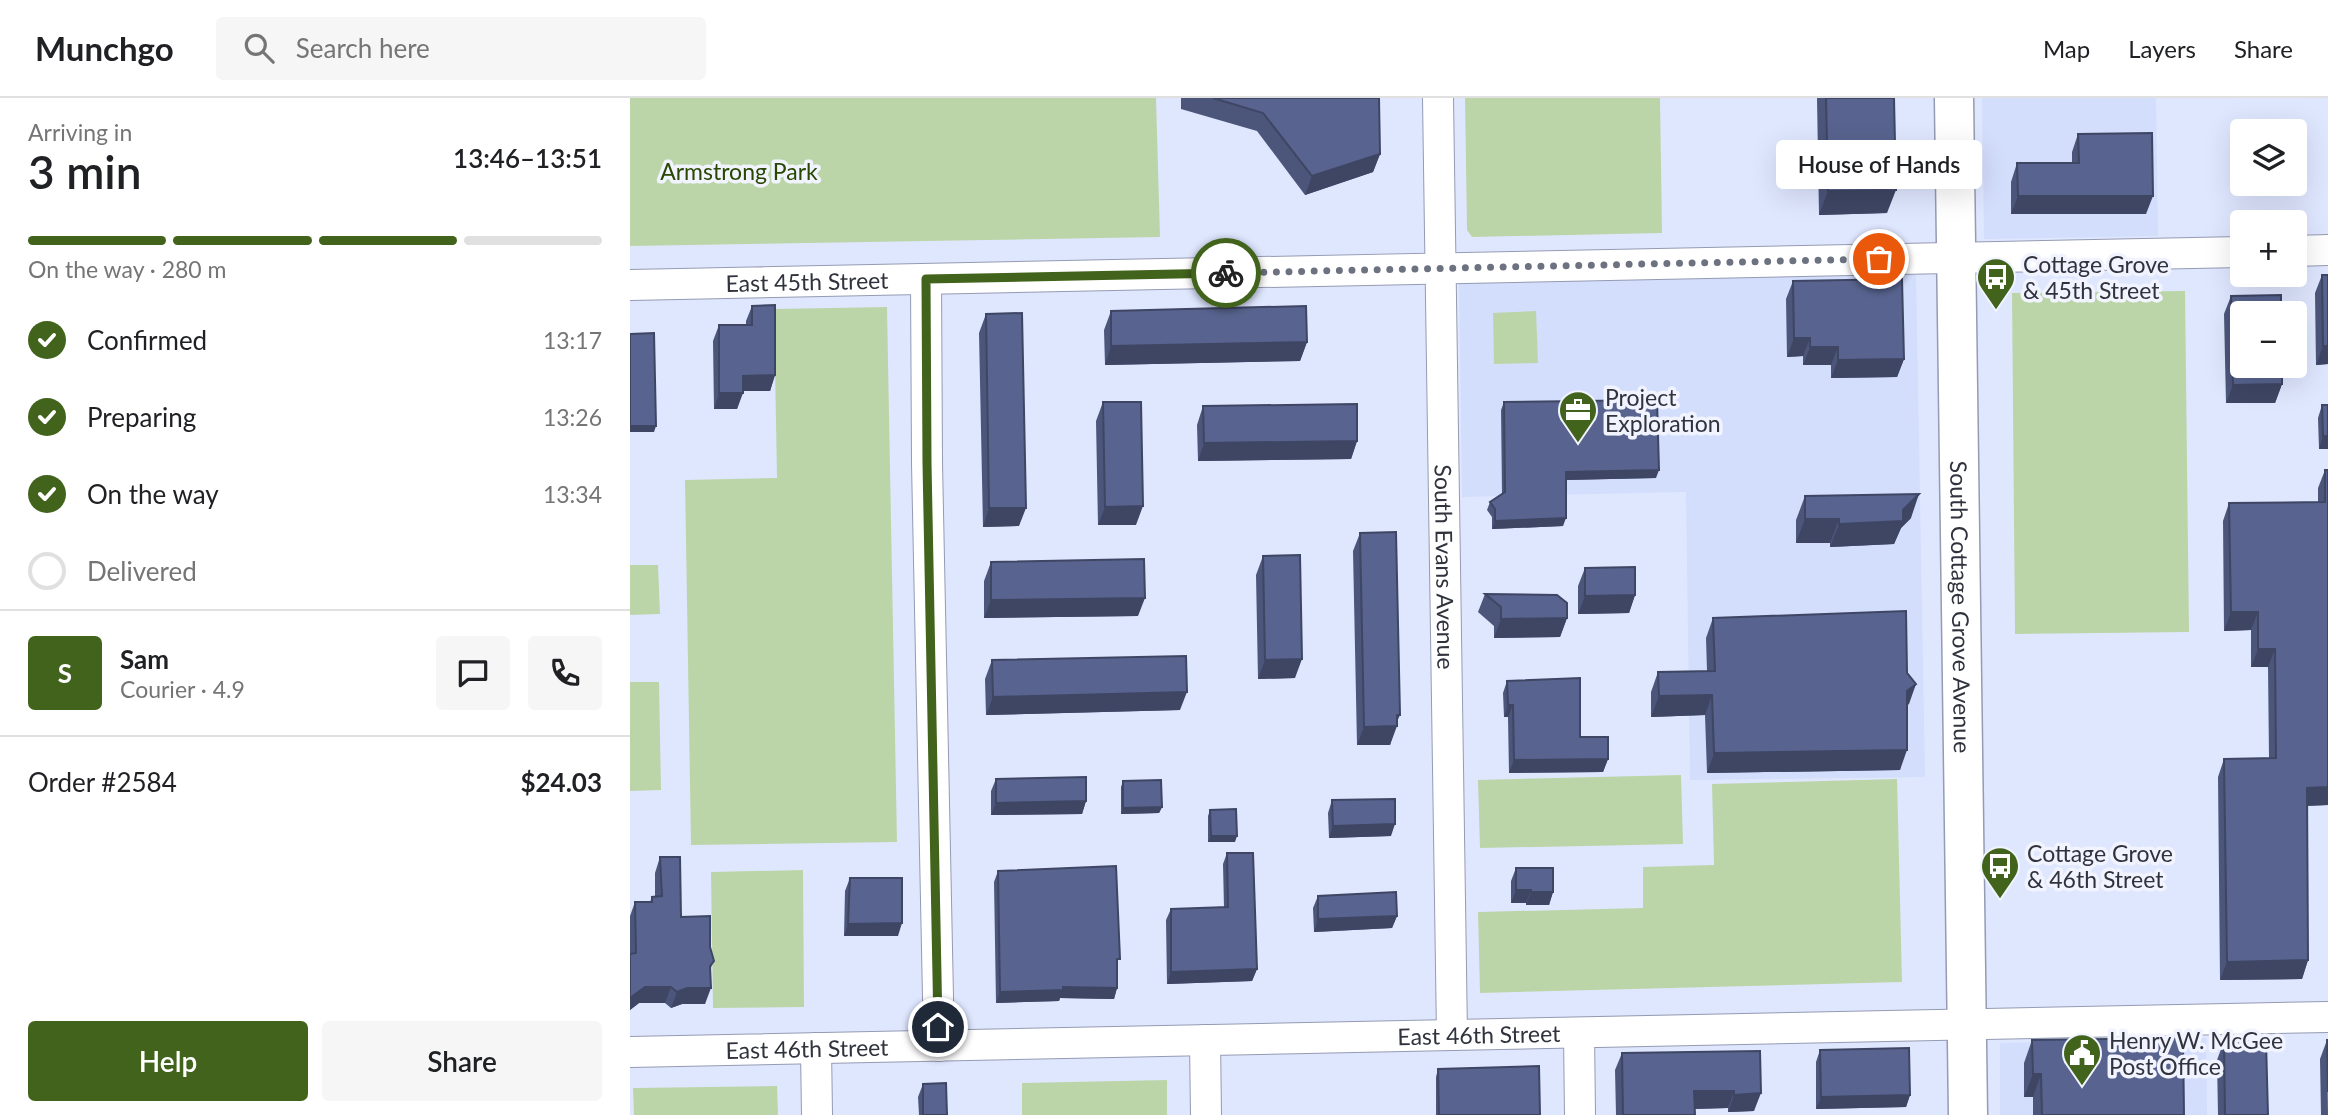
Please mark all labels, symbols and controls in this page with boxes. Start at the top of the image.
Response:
search box [216,17,706,80]
text: Munchgo [35,28,174,68]
icon: search [240,29,278,67]
text: Search here [296,32,430,64]
text: Map [2043,34,2090,63]
text: Layers [2128,34,2196,63]
text: Share [2234,34,2293,63]
text: Arriving in [28,118,132,146]
map controls [2230,119,2307,378]
button: layers [2230,119,2307,196]
callout: House of Hands [1776,140,1982,189]
text: 13:46–13:51 [453,142,602,174]
text: 3 min [28,144,142,199]
text: House of Hands [1798,150,1960,178]
park label: Armstrong Park [660,157,818,185]
button: + [2230,210,2307,287]
pin [1849,229,1909,289]
courier [1191,238,1261,308]
icon: bag [1860,240,1898,278]
place label: Cottage Grove & 45th Street [2023,250,2169,304]
icon: bike [1207,254,1245,292]
text: On the way · 280 m [28,255,227,283]
bus stop icon: Cottage Grove & 45th Street [1975,256,2017,311]
street label: East 45th Street [725,266,889,297]
button: − [2230,301,2307,378]
icon: check [28,321,66,359]
text: Confirmed [87,324,207,356]
text: 13:17 [543,326,602,354]
place label: Project Exploration [1605,383,1721,437]
office icon: Project Exploration [1557,389,1599,444]
icon: check [28,398,66,436]
text: Preparing [87,401,196,433]
text: 13:26 [543,403,602,431]
street label: South Cottage Grove Avenue [1945,461,1977,753]
street label: South Evans Avenue [1429,464,1461,670]
icon: check [28,475,66,513]
text: On the way [87,478,219,510]
text: 13:34 [543,480,602,508]
text: Delivered [87,555,197,587]
button: chat [436,636,510,710]
button: phone [528,636,602,710]
text: Sam [120,643,169,675]
text: S [58,657,72,689]
text: Courier · 4.9 [120,675,245,703]
text: Order #2584 [28,766,177,798]
text: $24.03 [520,766,602,798]
place label: Cottage Grove & 46th Street [2027,839,2173,893]
bus stop icon: Cottage Grove & 46th Street [1979,845,2021,900]
pin [908,997,968,1057]
icon: home [919,1008,957,1046]
street label: East 46th Street [1397,1019,1561,1050]
button: Help [28,1021,308,1101]
button: Share [322,1021,602,1101]
place label: Henry W. McGee Post Office [2109,1026,2283,1080]
public building icon: Henry W. McGee Post Office [2061,1032,2103,1087]
street label: East 46th Street [725,1033,889,1064]

